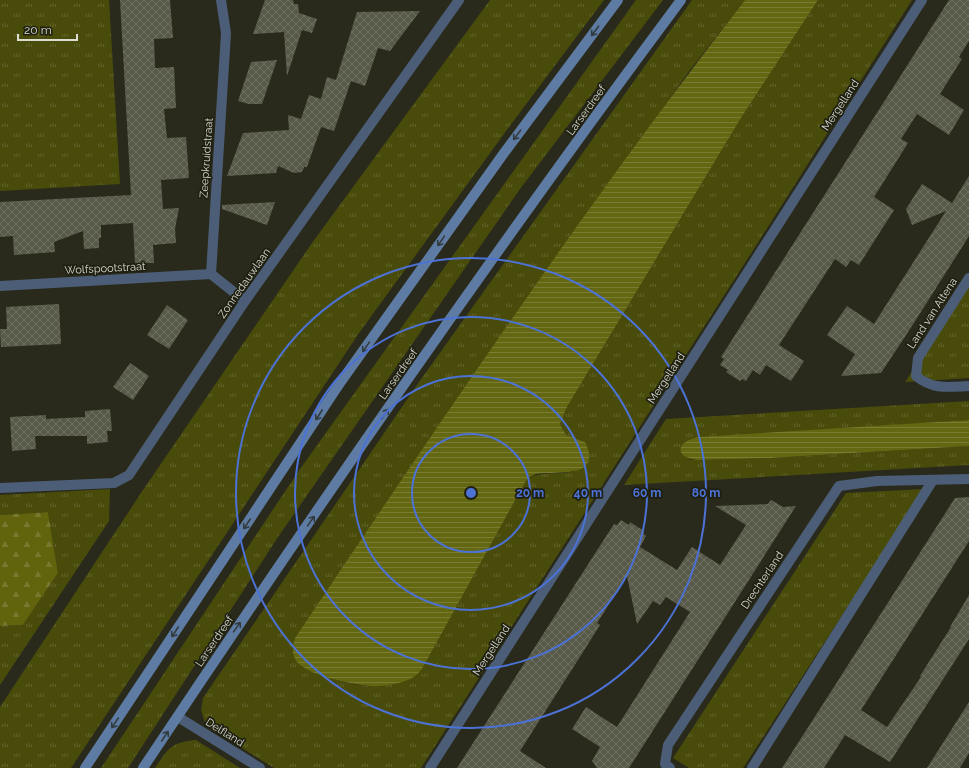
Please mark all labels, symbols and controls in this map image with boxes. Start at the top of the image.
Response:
scale bar [18,16,77,42]
text: 20 m [24,23,52,37]
one-way arrow [590,26,599,37]
street label: Mergelland [819,77,862,133]
street label: Larserdreef [564,82,609,138]
street label: Zeepkruidstraat [197,117,216,199]
one-way arrow [513,130,521,141]
one-way arrow [437,235,445,246]
street label: Zonnedauwlaan [215,246,273,321]
street label: Wolfspootstraat [64,260,146,277]
street label: Land van Altena [905,275,960,351]
one-way arrow [362,341,370,352]
street label: Larserdreef [376,346,421,402]
street label: Mergelland [645,350,688,406]
one-way arrow [381,408,389,419]
one-way arrow [315,409,323,420]
centre of rings [464,486,478,500]
text: 20 m [516,486,544,500]
text: 40 m [574,486,602,500]
text: 60 m [633,486,661,500]
text: 80 m [692,486,720,500]
one-way arrow [307,515,315,526]
one-way arrow [243,518,251,529]
street label: Drechterland [738,549,786,612]
street label: Larserdreef [193,613,236,669]
one-way arrow [233,622,241,633]
street label: Mergelland [470,622,513,678]
one-way arrow [171,626,179,637]
street label: Delfland [203,716,247,749]
one-way arrow [111,718,119,729]
one-way arrow [161,730,169,741]

